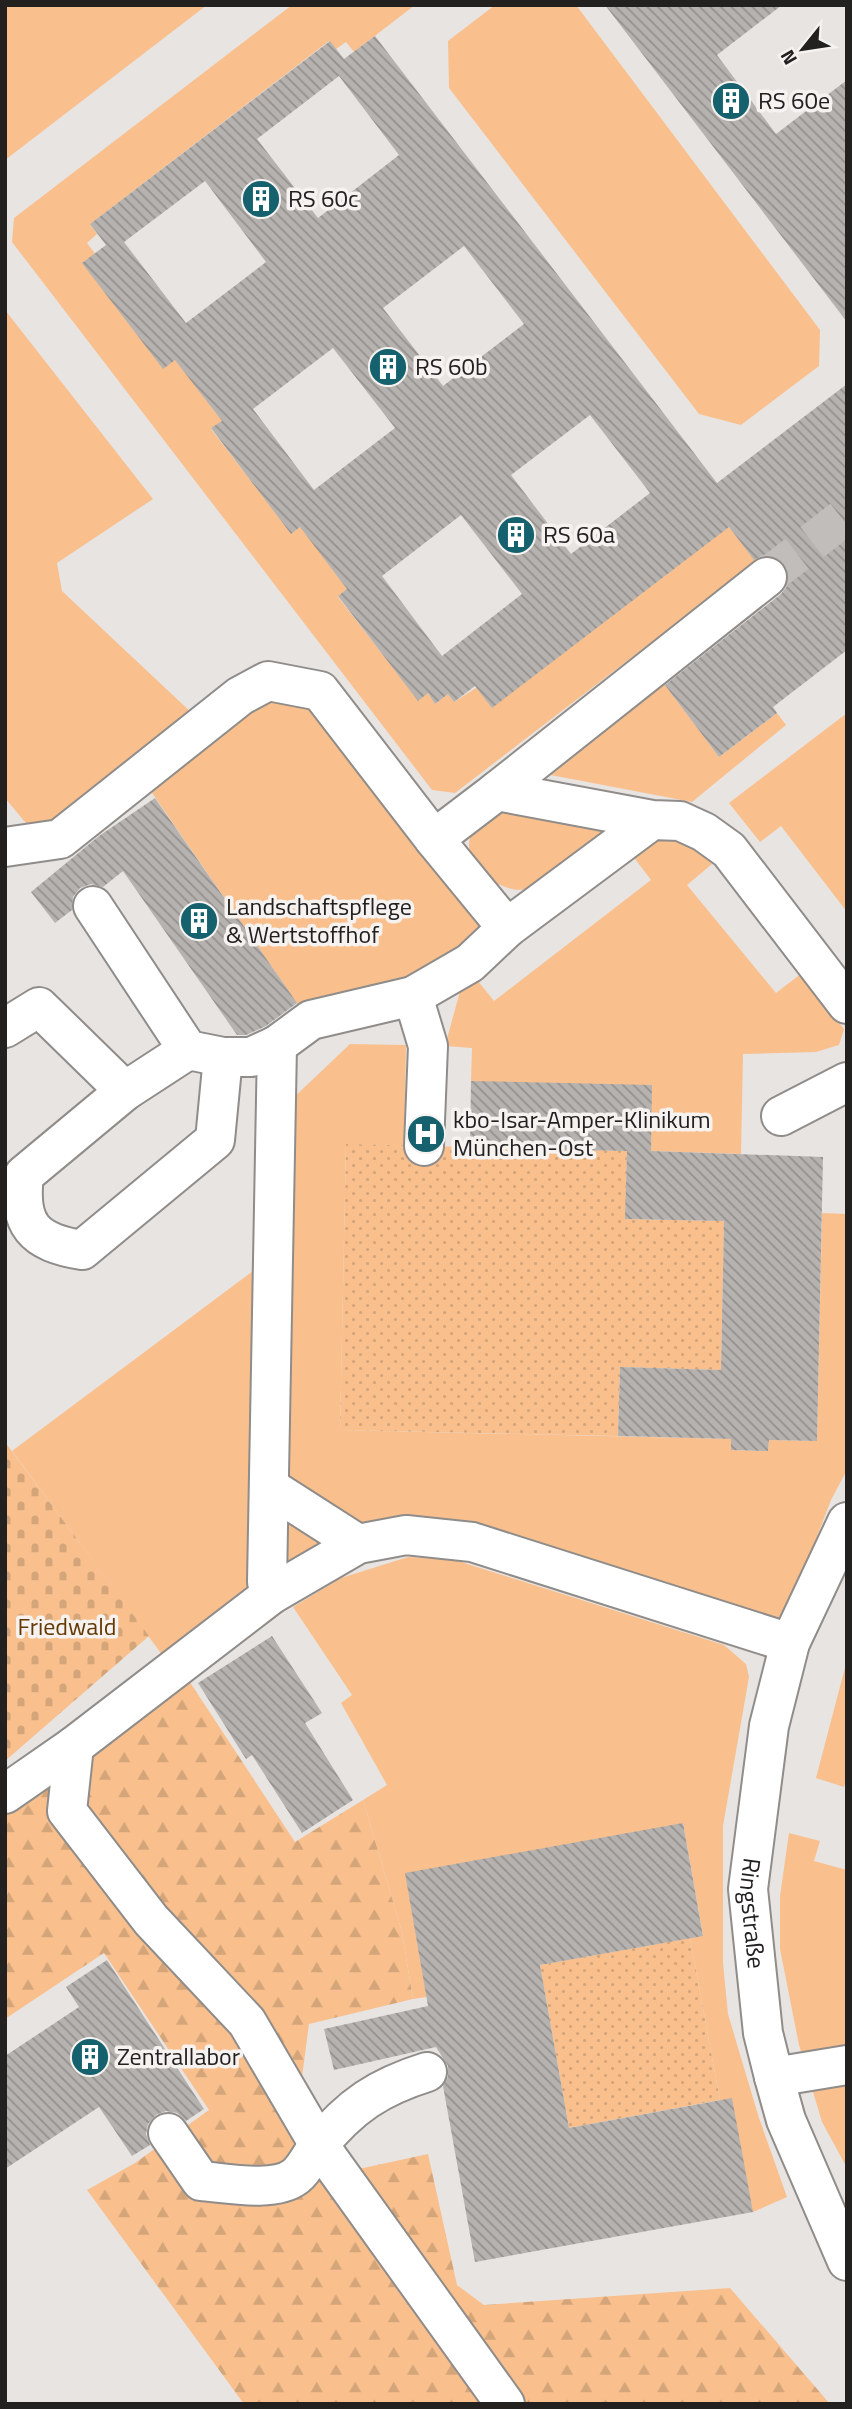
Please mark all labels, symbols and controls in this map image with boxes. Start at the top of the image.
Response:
north arrow [768,14,838,84]
text: N [772,45,804,71]
building icon: RS 60e [710,80,752,122]
place label: RS 60e [758,82,830,118]
building icon: RS 60c [240,178,282,220]
place label: RS 60c [288,180,358,216]
building icon: RS 60b [367,346,409,388]
place label: RS 60b [415,348,488,384]
building icon: RS 60a [495,514,537,556]
place label: RS 60a [543,516,615,552]
place label: Landschaftspflege & Wertstoffhof [226,888,412,952]
building icon: Landschaftspflege & Wertstoffhof [178,900,220,942]
place label: kbo-Isar-Amper-Klinikum München-Ost [453,1101,711,1165]
hospital icon: kbo-Isar-Amper-Klinikum München-Ost [405,1113,447,1155]
park label: Friedwald [18,1608,116,1644]
street label: Ringstraße [731,1856,775,1970]
building icon: Zentrallabor [69,2036,111,2078]
place label: Zentrallabor [117,2038,240,2074]

